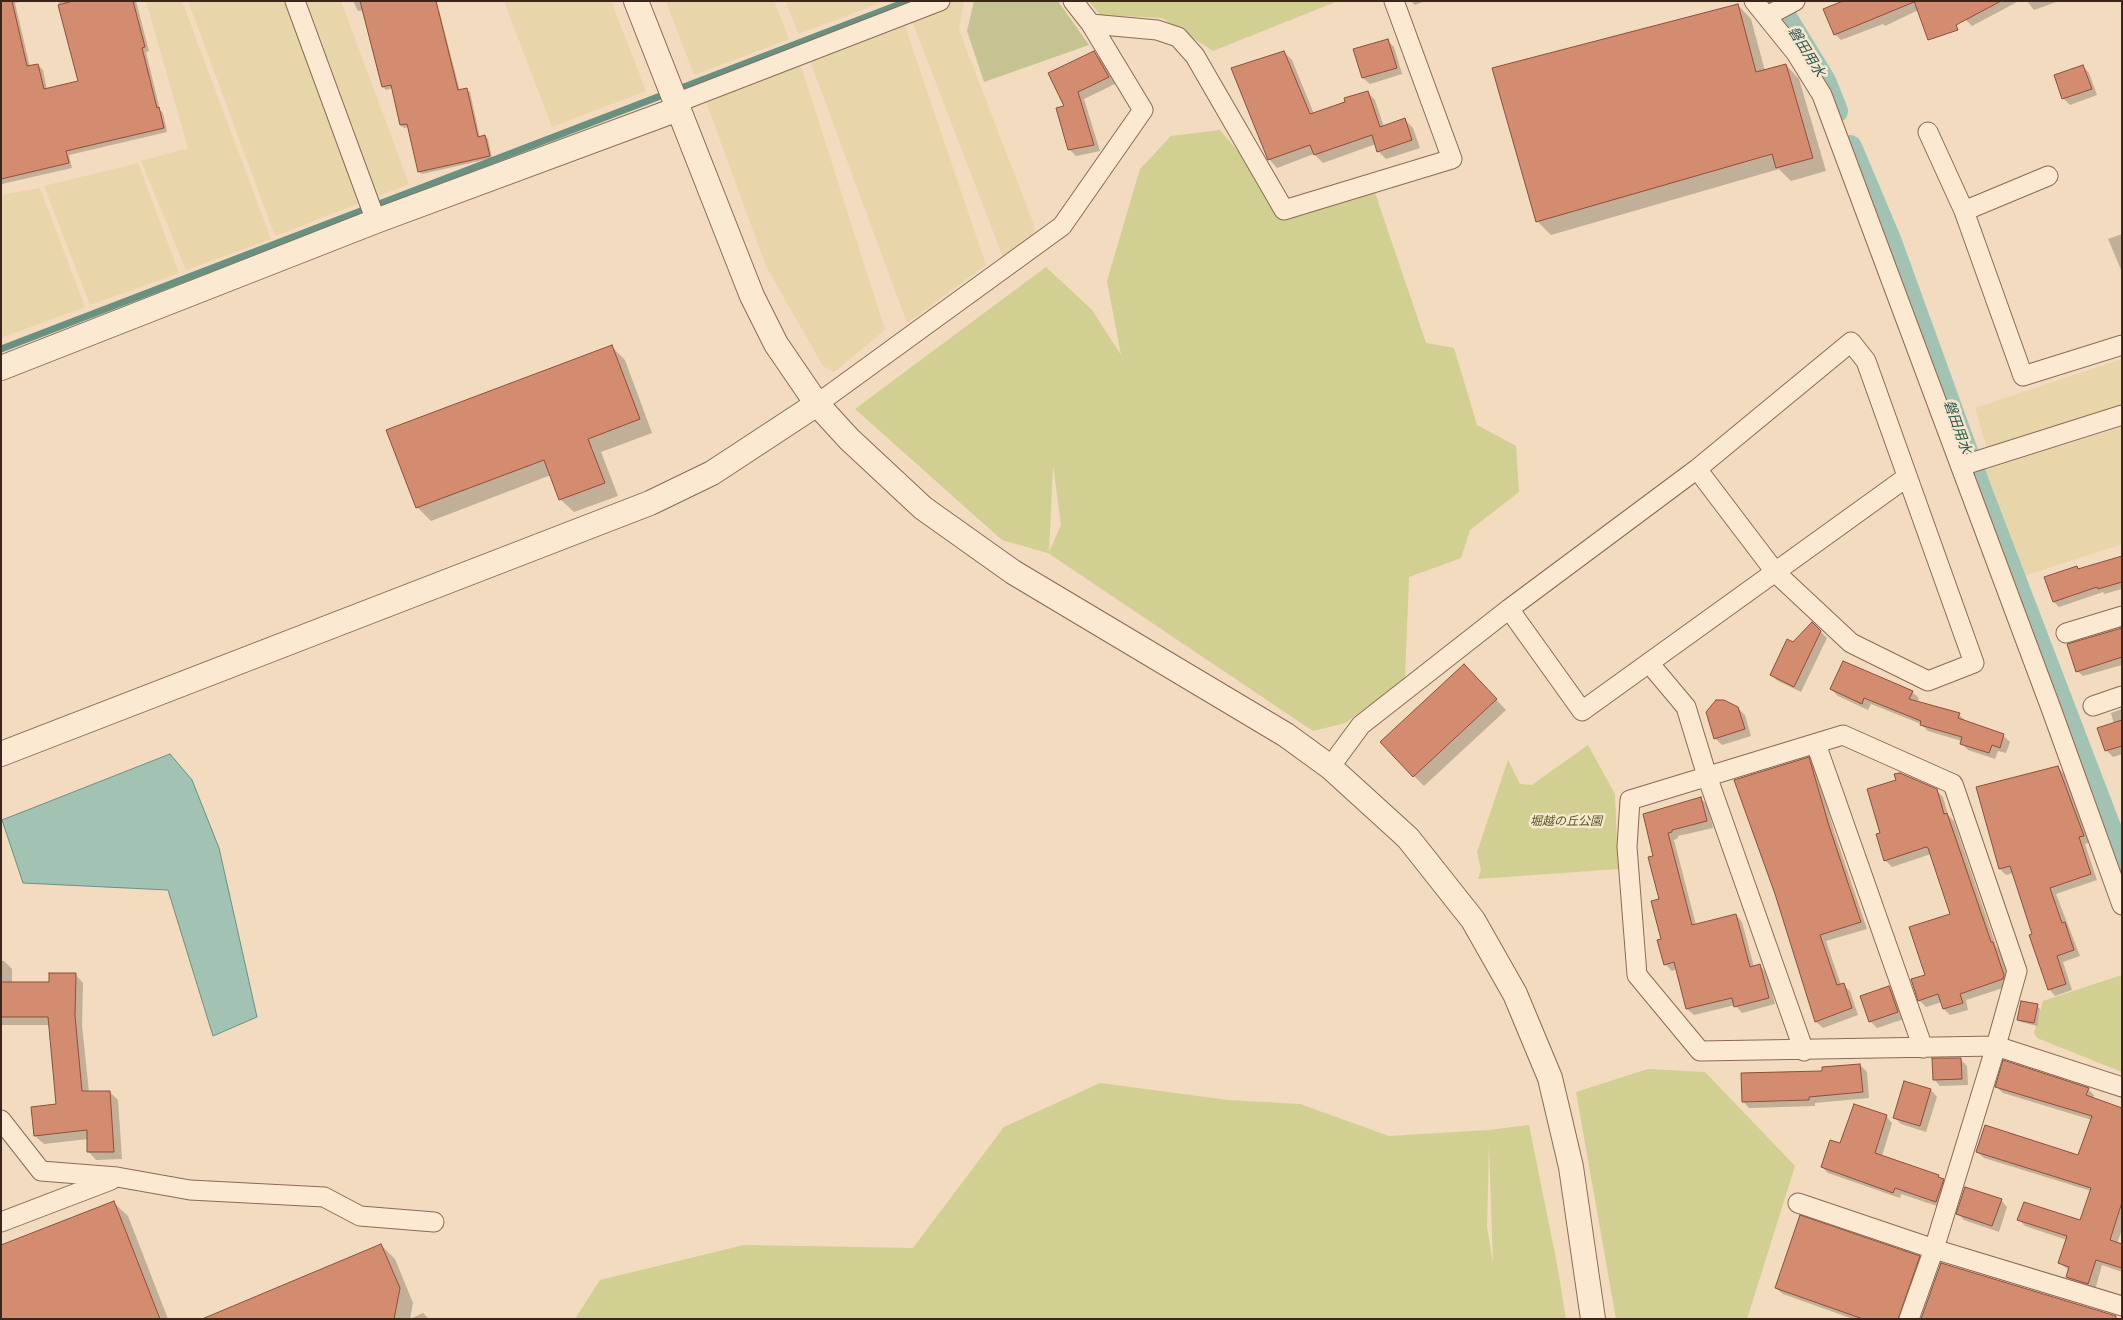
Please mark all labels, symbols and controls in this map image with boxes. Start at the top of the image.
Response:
water label: 磐田用水 [1784,24,1828,80]
water label: 磐田用水 [1940,398,1974,456]
park label: 堀越の丘公園 [1530,815,1602,829]

